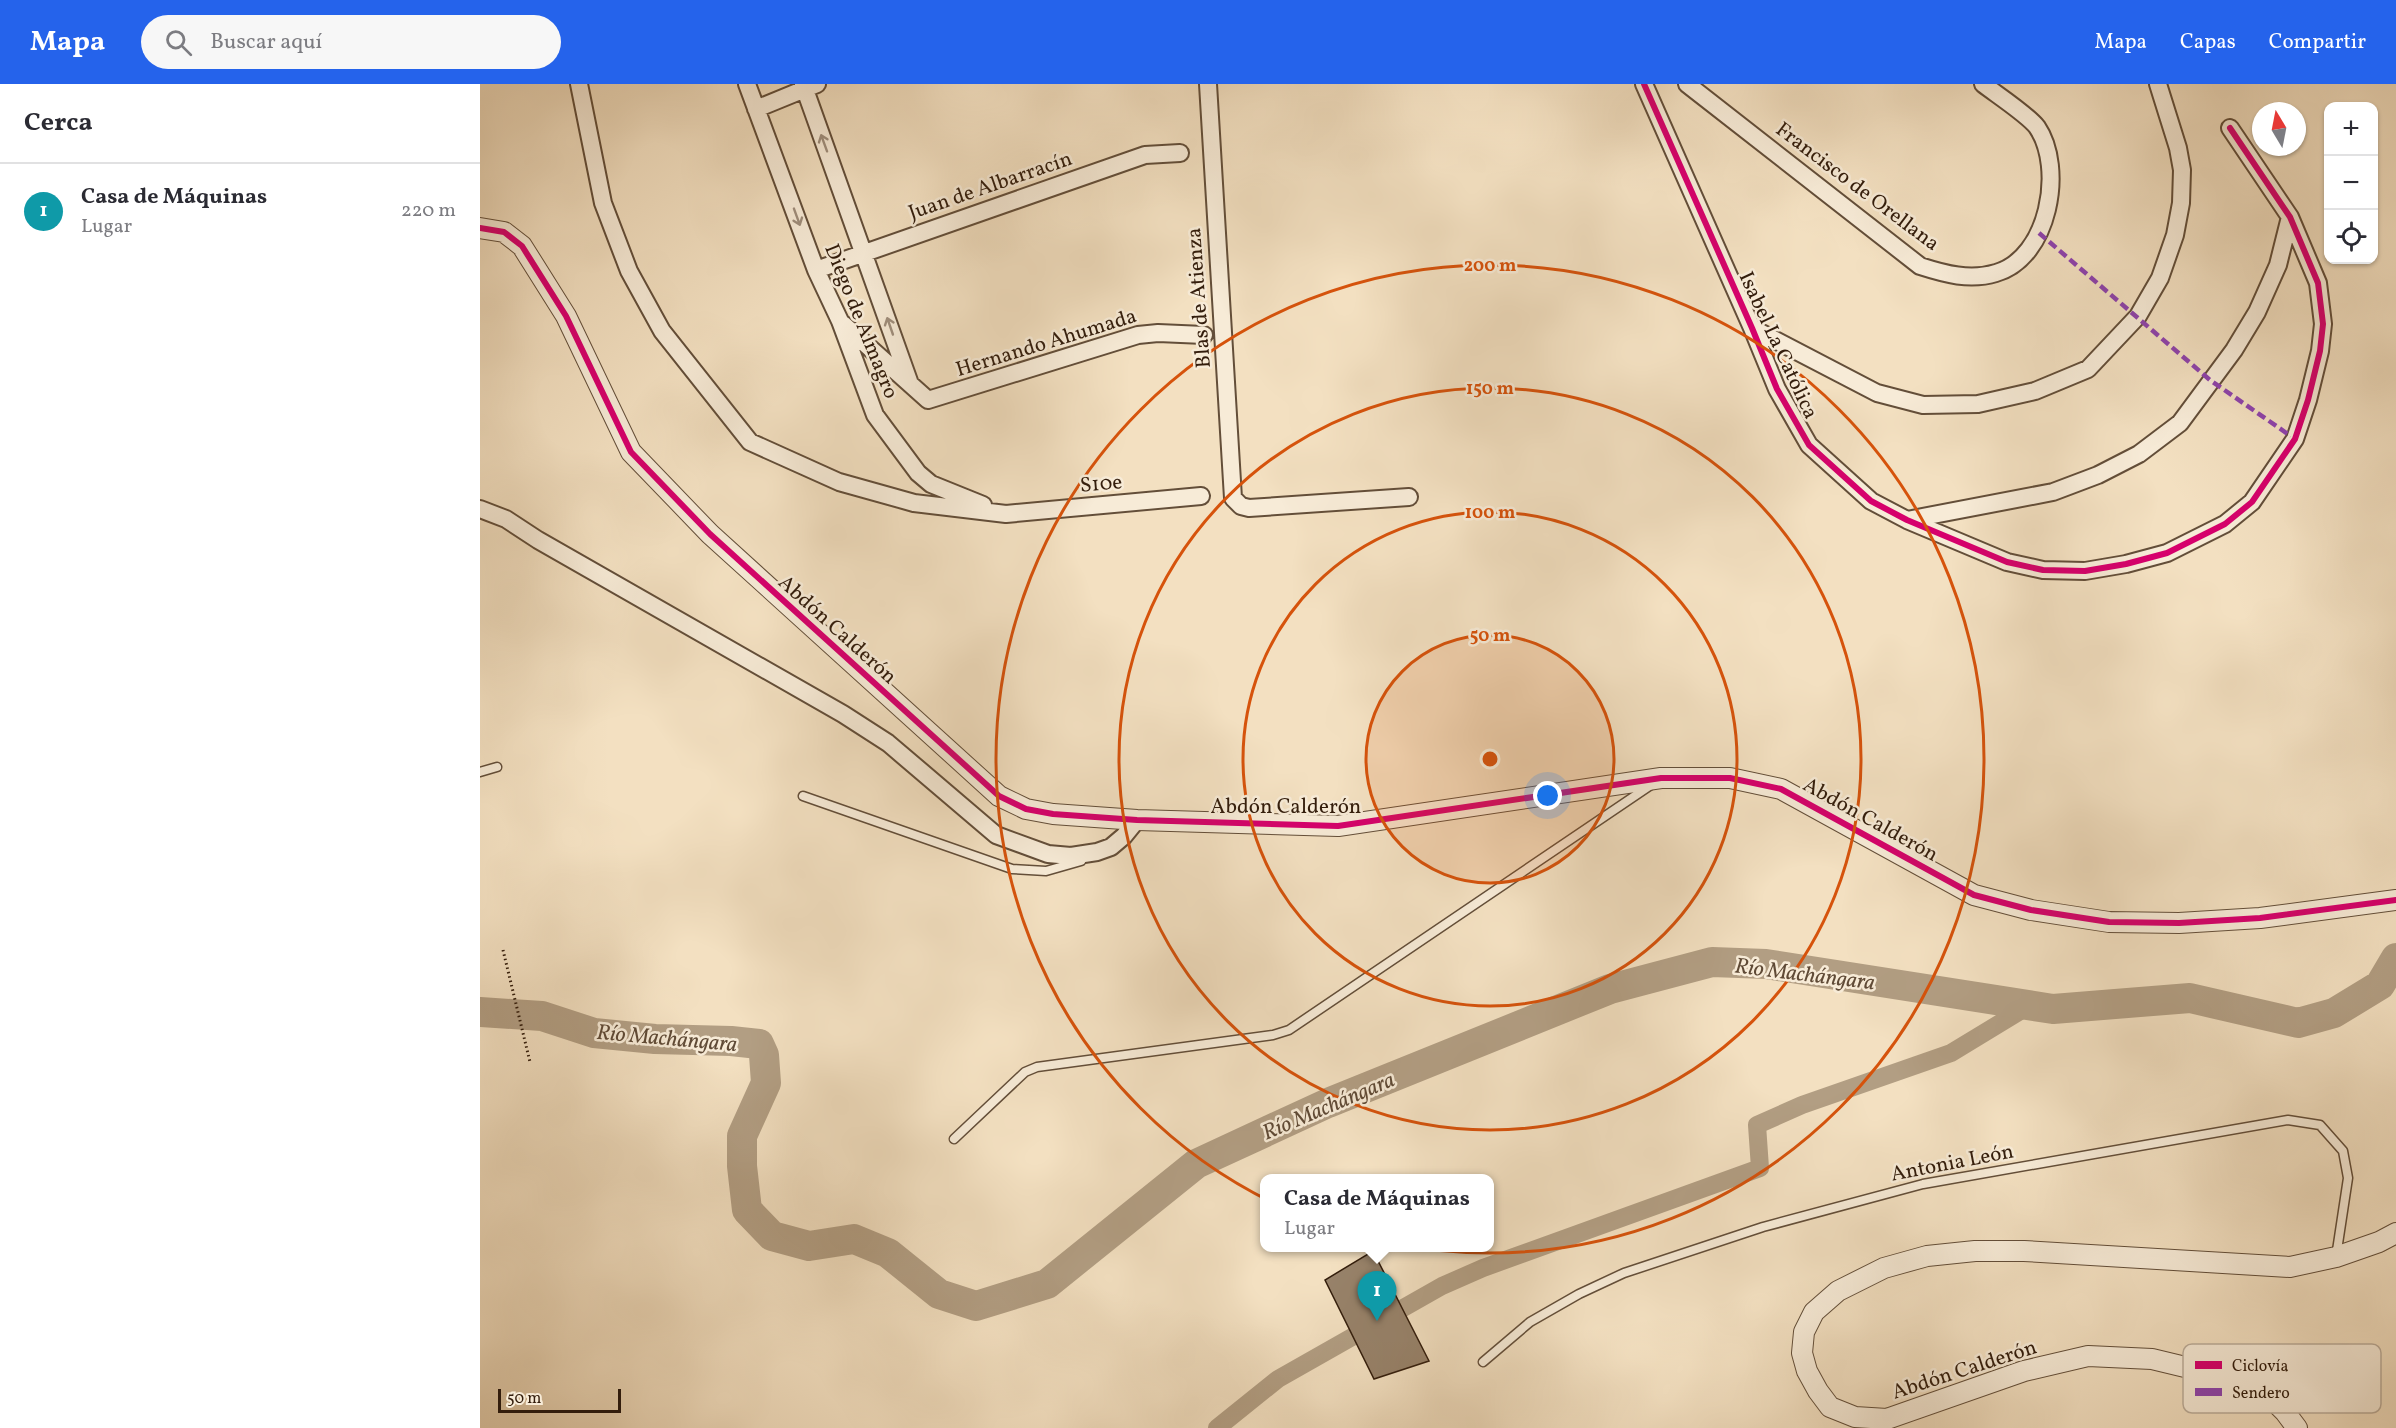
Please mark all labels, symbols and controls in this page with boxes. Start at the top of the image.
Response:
search box [141,15,561,69]
text: Mapa [30,23,105,62]
icon: search [162,26,195,59]
text: Buscar aquí [210,27,322,58]
text: Mapa [2095,28,2147,57]
text: Capas [2180,28,2236,57]
text: Compartir [2269,28,2366,57]
north arrow [2252,102,2306,156]
map controls [2324,102,2378,264]
button: + [2324,102,2378,156]
text: Cerca [24,105,93,141]
street label: Francisco de Orellana [1769,116,1945,259]
one-way arrow [818,134,829,153]
street label: Juan de Albarracín [905,145,1076,228]
button: − [2324,156,2378,210]
text: Casa de Máquinas [81,182,267,213]
text: 1 [39,197,48,225]
text: 220 m [401,197,456,225]
one-way arrow [792,208,803,226]
button: locate [2324,210,2378,264]
text: Lugar [81,213,132,241]
street label: Blas de Atienza [1180,227,1219,369]
street label: Diego de Almagro [816,240,905,403]
text: 200 m [1464,254,1516,279]
street label: Isabel La Católica [1731,267,1825,424]
street label: Hernando Ahumada [952,302,1140,385]
one-way arrow [884,317,895,336]
text: 150 m [1466,377,1514,402]
street label: S10e [1079,468,1124,501]
text: 100 m [1465,501,1515,526]
street label: Abdón Calderón [771,569,903,691]
text: 50 m [1470,624,1510,649]
centre of rings [1480,749,1500,769]
street label: Abdón Calderón [1797,771,1943,870]
your location [1533,781,1562,810]
street label: Abdón Calderón [1211,793,1361,822]
water label: Río Machángara [1733,951,1877,999]
water label: Río Machángara [595,1018,739,1061]
water label: Río Machángara [1258,1065,1400,1149]
street label: Antonia León [1888,1137,2016,1190]
popup [1260,1174,1494,1252]
text: Casa de Máquinas [1284,1184,1470,1215]
text: Lugar [1284,1215,1335,1243]
pin: 1 [1358,1272,1396,1321]
street label: Abdón Calderón [1888,1333,2041,1408]
legend [2183,1344,2381,1413]
text: Ciclovía [2232,1356,2288,1378]
text: Sendero [2232,1383,2290,1405]
scale bar [498,1386,621,1414]
text: 50 m [507,1388,541,1410]

